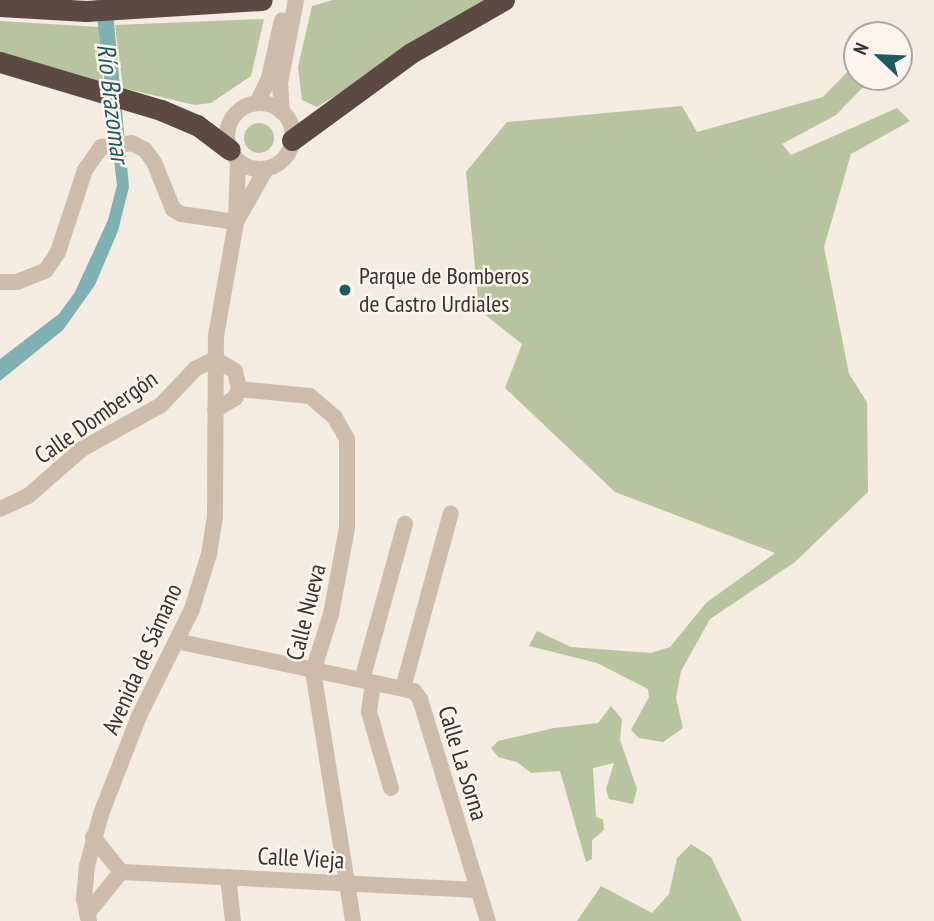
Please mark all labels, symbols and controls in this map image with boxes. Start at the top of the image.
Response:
north arrow [843,21,913,91]
text: N [847,39,874,58]
water label: Río Brazomar [90,42,136,164]
place label: Parque de Bomberos de Castro Urdiales [359,262,529,318]
marker: Parque de Bomberos de Castro Urdiales [337,282,353,298]
street label: Calle Dombergón [29,364,163,470]
street label: Calle Nueva [280,561,332,663]
street label: Avenida de Sámano [96,579,188,739]
street label: Calle La Sorna [432,702,494,824]
street label: Calle Vieja [257,841,345,875]

